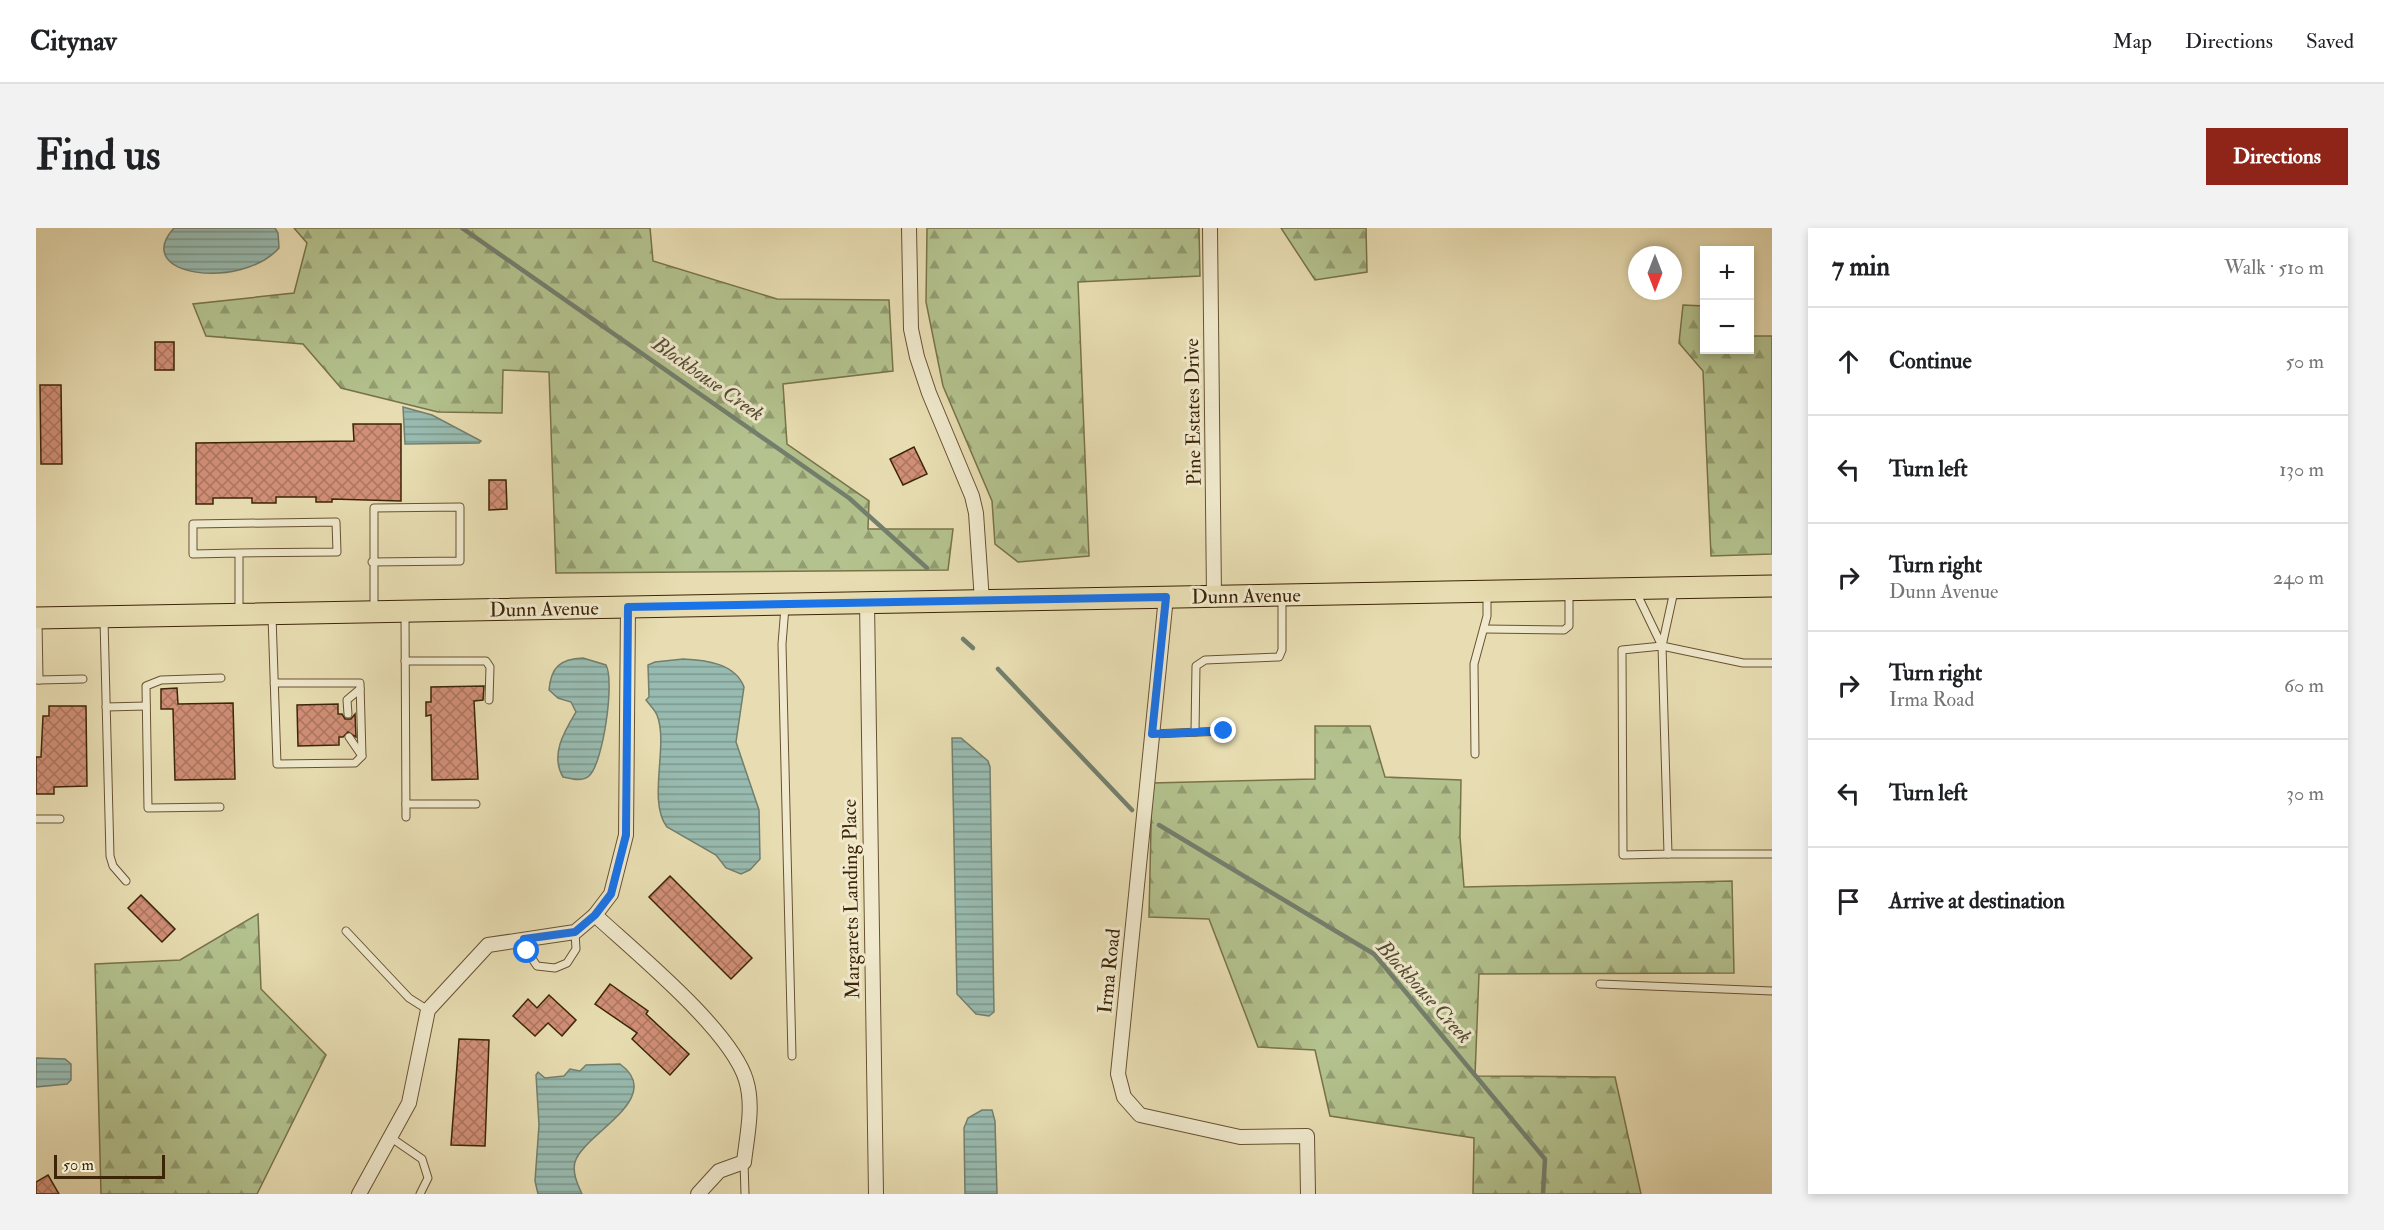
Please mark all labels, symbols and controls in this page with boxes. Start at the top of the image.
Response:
text: Citynav [30,24,117,59]
text: Map [2112,28,2152,55]
text: Directions [2185,28,2273,55]
text: Saved [2306,28,2354,55]
button: Directions [2206,128,2348,185]
text: Find us [36,130,160,182]
north arrow [1628,246,1682,300]
map controls [1700,246,1754,354]
button: + [1700,246,1754,300]
text: 7 min [1832,251,1890,283]
text: Walk · 510 m [2224,255,2324,280]
button: − [1700,300,1754,354]
water label: Blockhouse Creek [646,330,769,427]
street label: Pine Estates Drive [1179,338,1207,486]
icon: ahead [1832,345,1865,378]
text: Continue [1889,347,1972,375]
text: 50 m [2285,349,2324,374]
icon: left [1832,453,1865,486]
text: Turn left [1889,455,1968,483]
text: 130 m [2279,457,2324,482]
text: Turn right [1889,551,1982,579]
icon: right [1832,561,1865,594]
text: 240 m [2273,565,2324,590]
text: Dunn Avenue [1889,579,1998,604]
street label: Dunn Avenue [1191,583,1301,609]
street label: Dunn Avenue [489,596,599,622]
text: Turn right [1889,659,1982,687]
icon: right [1832,669,1865,702]
text: 60 m [2284,673,2324,698]
text: Irma Road [1889,687,1974,712]
route end [1210,717,1236,743]
icon: left [1832,777,1865,810]
text: Turn left [1889,779,1968,807]
text: 30 m [2286,781,2324,806]
street label: Margarets Landing Place [837,799,865,999]
icon: arrive [1832,885,1865,918]
text: Arrive at destination [1889,887,2065,915]
street label: Irma Road [1092,927,1126,1015]
water label: Blockhouse Creek [1370,934,1478,1049]
route start [513,937,539,963]
scale bar [54,1152,165,1180]
text: 50 m [63,1155,94,1175]

